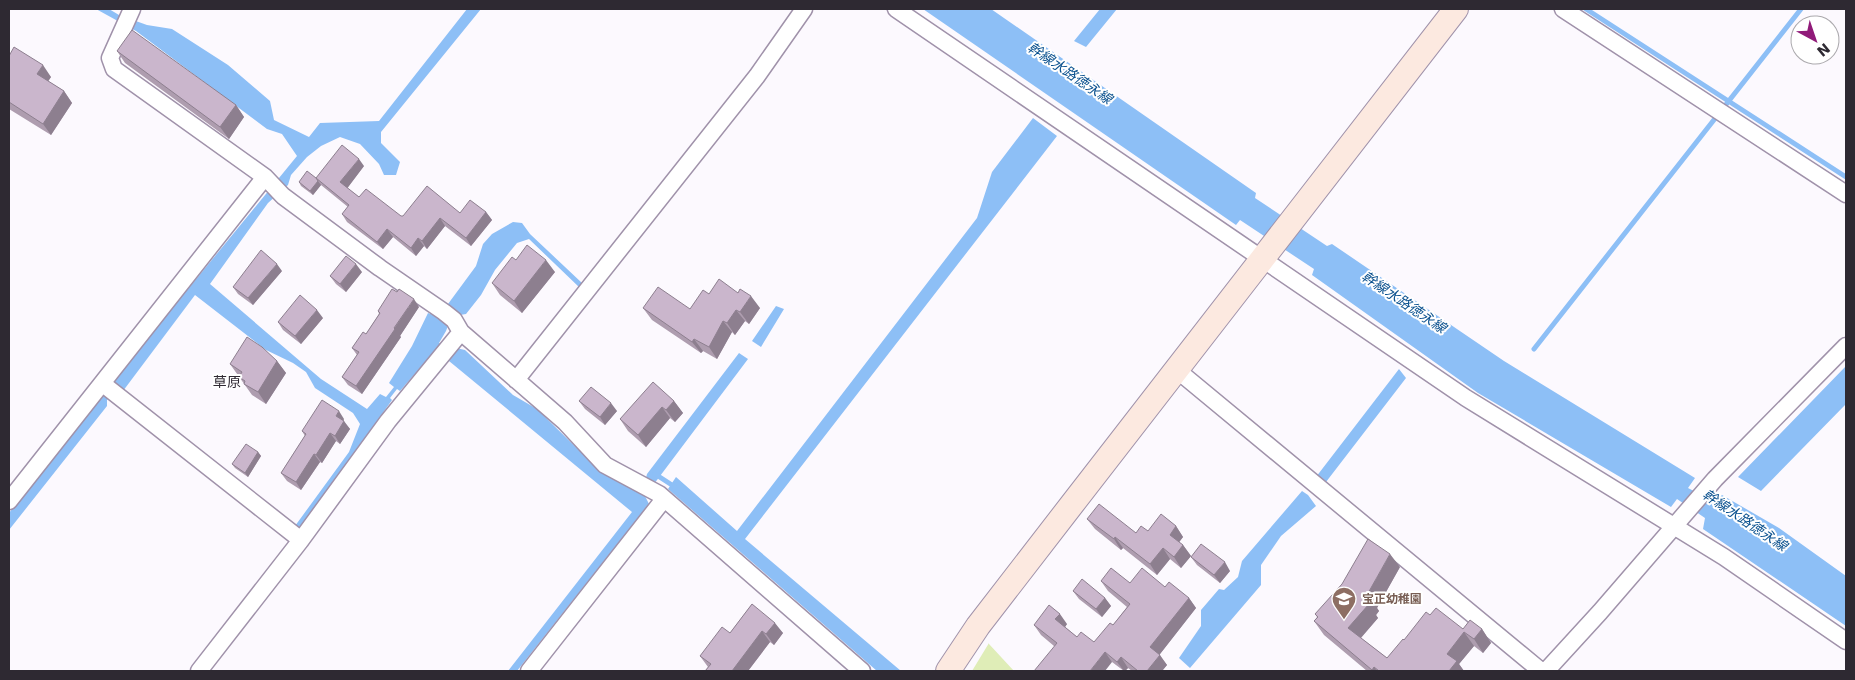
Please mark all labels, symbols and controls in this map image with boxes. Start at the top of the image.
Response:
north arrow [1790,15,1840,65]
water label: 幹線水路徳永線 [1025,39,1117,108]
text: N [1814,40,1833,60]
water label: 幹線水路徳永線 [1359,268,1451,337]
district label: 草原 [213,374,241,390]
water label: 幹線水路徳永線 [1700,486,1792,555]
school or university icon: 宝正幼稚園 [1331,586,1357,620]
place label: 宝正幼稚園 [1362,592,1422,606]

